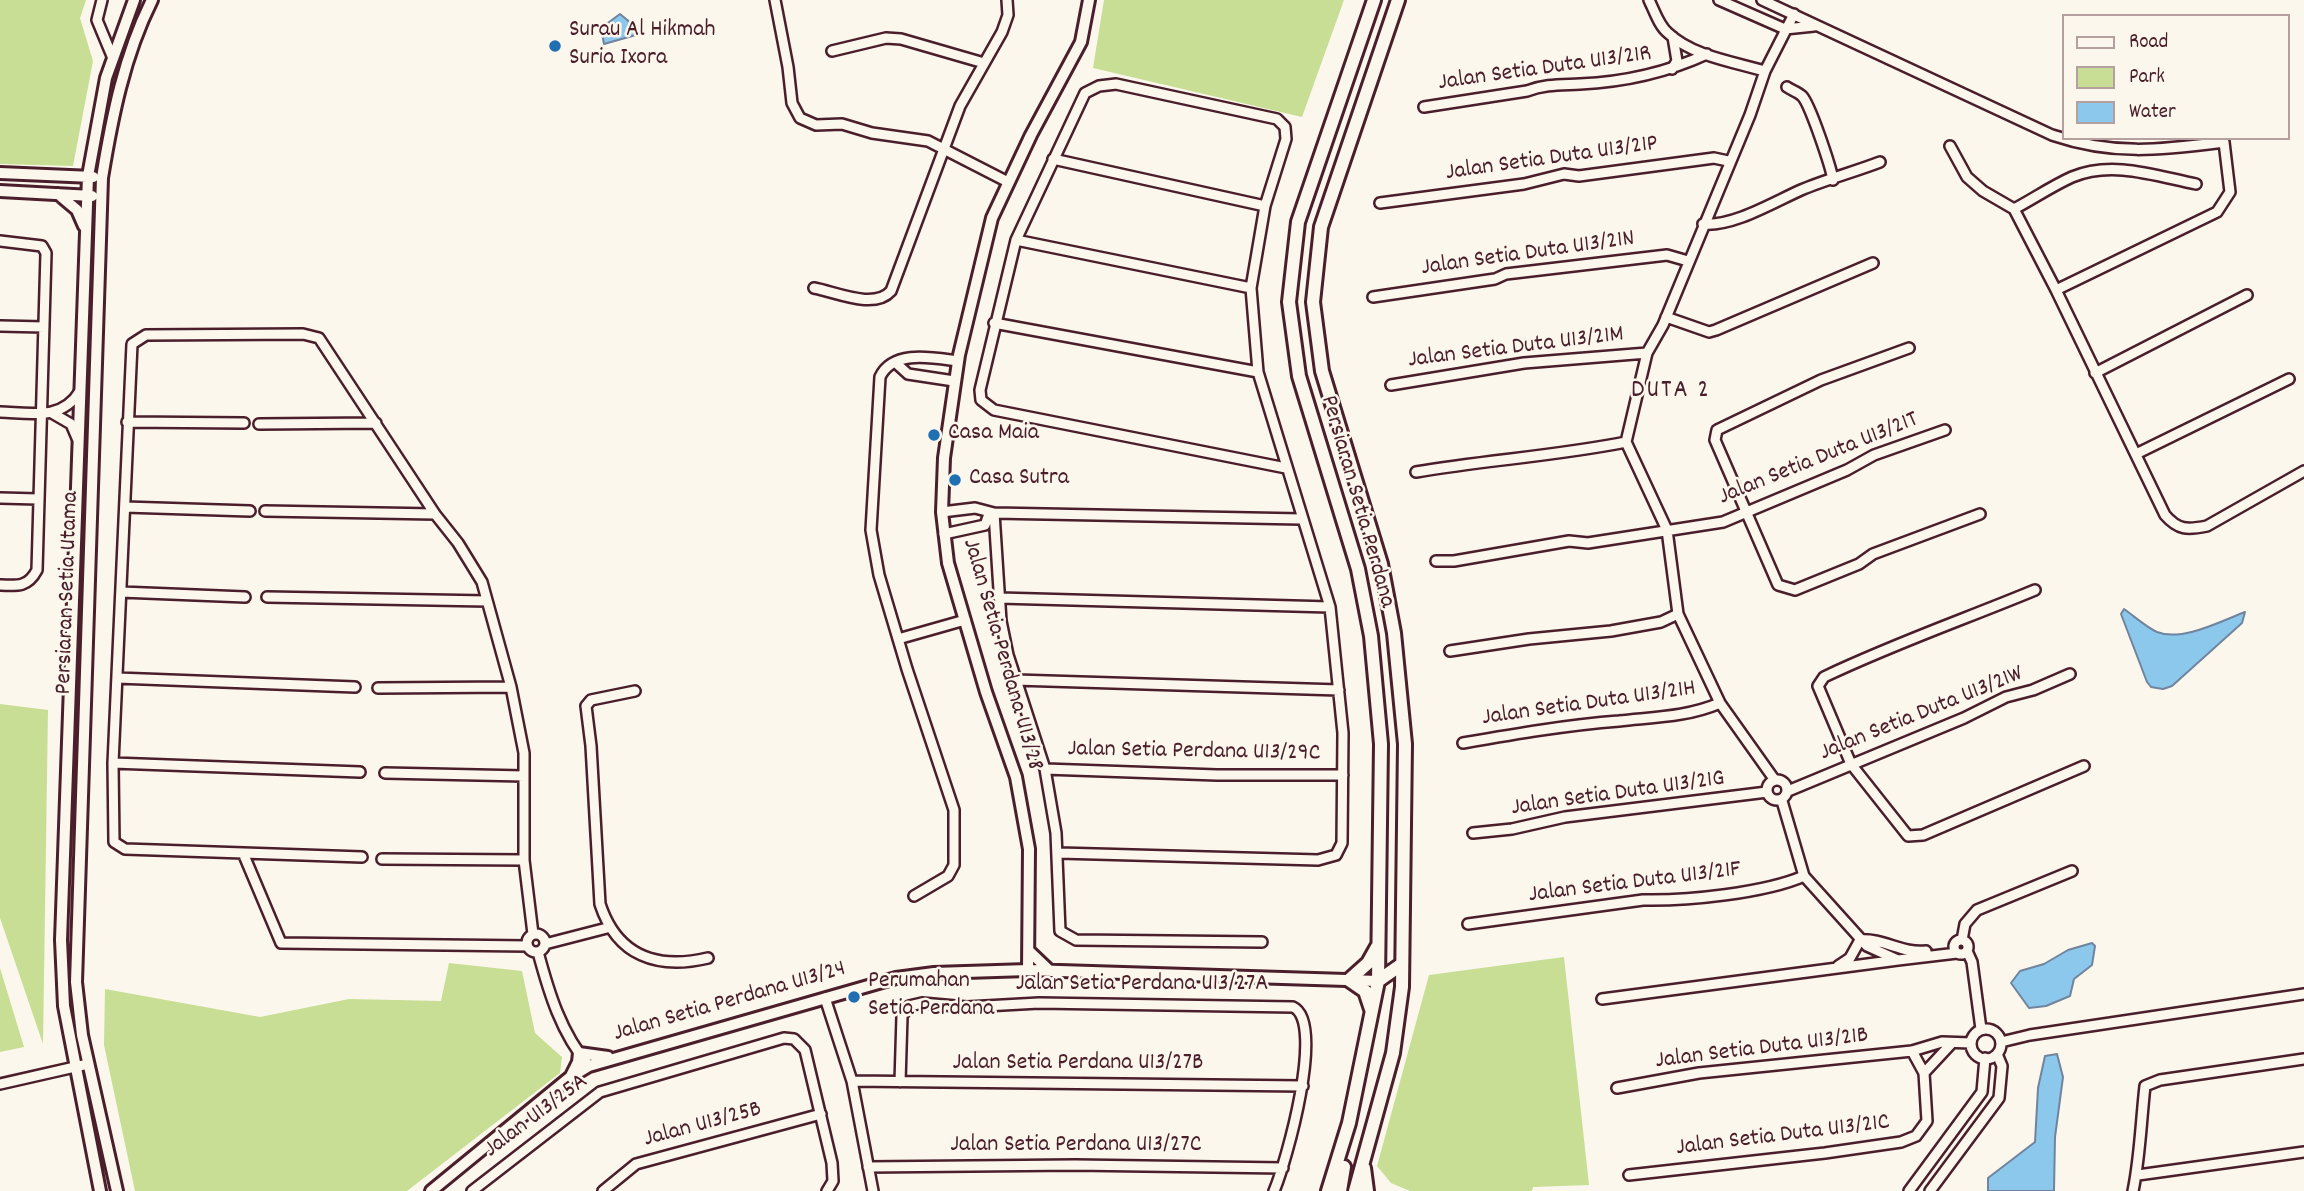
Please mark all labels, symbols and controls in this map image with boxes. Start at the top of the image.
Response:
legend [2062,14,2290,140]
place label: Surau Al Hikmah Suria Ixora [569,18,715,74]
text: Road [2129,28,2168,58]
marker: Surau Al Hikmah Suria Ixora [547,38,563,54]
street label: Jalan Setia Duta U13/21R [1437,41,1653,99]
text: Park [2129,63,2165,93]
text: Water [2129,98,2176,128]
street label: Jalan Setia Duta U13/21P [1444,131,1660,189]
street label: Jalan Setia Duta U13/21N [1420,226,1636,284]
street label: Jalan Setia Duta U13/21M [1406,321,1626,377]
district label: DUTA 2 [1632,376,1710,408]
street label: Persiaran Setia Perdana [1312,393,1400,611]
street label: Jalan Setia Duta U13/21T [1715,407,1923,513]
place label: Casa Maia [948,421,1039,449]
marker: Casa Maia [926,427,942,443]
place label: Casa Sutra [969,466,1069,494]
marker: Casa Sutra [947,472,963,488]
street label: Persiaran Setia Utama [51,491,87,695]
street label: Jalan Setia Perdana U13/28 [954,536,1048,774]
street label: Jalan Setia Duta U13/21W [1816,661,2028,769]
street label: Jalan Setia Duta U13/21H [1480,676,1698,734]
street label: Jalan Setia Perdana U13/29C [1067,736,1321,770]
street label: Jalan Setia Duta U13/21G [1509,766,1727,824]
street label: Jalan Setia Duta U13/21F [1527,857,1743,911]
street label: Jalan Setia Perdana U13/24 [611,956,849,1050]
place label: Perumahan Setia Perdana [868,969,994,1025]
street label: Jalan Setia Perdana U13/27A [1016,972,1268,1000]
marker: Perumahan Setia Perdana [846,989,862,1005]
street label: Jalan Setia Duta U13/21B [1654,1023,1870,1077]
street label: Jalan Setia Perdana U13/27B [953,1051,1203,1079]
street label: Jalan U13/25A [479,1069,595,1165]
street label: Jalan U13/25B [641,1096,765,1156]
street label: Jalan Setia Duta U13/21C [1675,1110,1891,1164]
street label: Jalan Setia Perdana U13/27C [950,1133,1202,1161]

